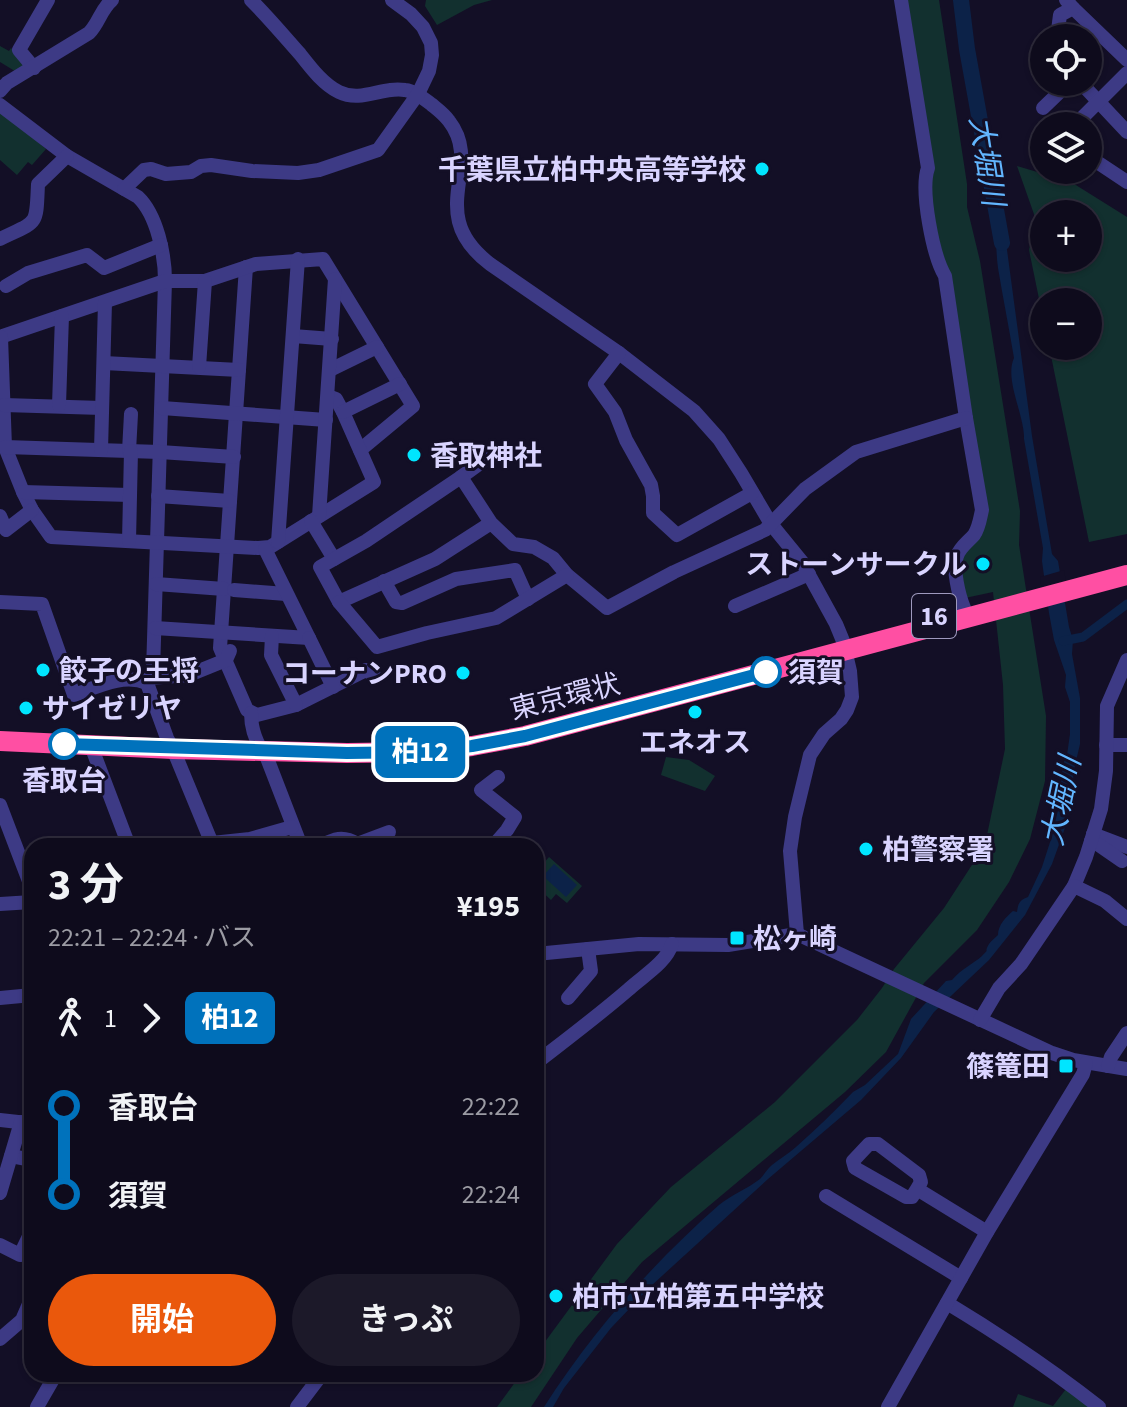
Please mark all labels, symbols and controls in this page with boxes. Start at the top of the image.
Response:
map controls [1030,24,1102,360]
button: locate [1030,24,1102,96]
button: layers [1030,112,1102,184]
water label: 大堀川 [958,113,1015,212]
place label: 千葉県立柏中央高等学校 [438,150,746,190]
marker: 千葉県立柏中央高等学校 [753,160,771,178]
button: + [1030,200,1102,272]
button: − [1030,288,1102,360]
place label: 香取神社 [430,436,542,476]
marker: 香取神社 [405,446,423,464]
place label: ストーンサークル [745,545,967,585]
marker: ストーンサークル [974,555,992,573]
road number: 16 [912,594,956,638]
place label: 餃子の王将 [59,651,199,691]
place label: 須賀 [788,653,844,693]
place label: コーナンPRO [282,654,447,694]
marker: 須賀 [751,657,781,687]
marker: 餃子の王将 [34,661,52,679]
marker: コーナンPRO [454,664,472,682]
street label: 東京環状 [506,664,624,730]
place label: サイゼリヤ [42,689,182,729]
marker: サイゼリヤ [17,699,35,717]
marker: エネオス [686,703,704,721]
place label: エネオス [639,723,751,763]
line badge: 柏12 [374,726,466,778]
marker: 香取台 [49,729,79,759]
text: 柏12 [391,732,449,772]
water label: 大堀川 [1031,750,1092,850]
place label: 香取台 [22,761,106,801]
place label: 柏警察署 [882,830,994,870]
marker: 柏警察署 [857,840,875,858]
text: 3 分 [48,854,124,917]
text: ¥195 [457,885,520,928]
text: 22:21 – 22:24 · バス [48,919,256,956]
place label: 松ヶ崎 [753,919,837,959]
marker: 松ヶ崎 [728,929,746,947]
icon: walk [48,996,92,1040]
icon: forward [129,996,173,1040]
text: 柏12 [201,998,259,1038]
text: 1 [104,1000,117,1037]
place label: 篠篭田 [966,1047,1050,1087]
marker: 篠篭田 [1057,1057,1075,1075]
text: 香取台 [108,1087,198,1130]
text: 22:22 [462,1088,520,1125]
text: 須賀 [108,1175,168,1218]
text: 22:24 [462,1176,520,1213]
button: 開始 [48,1274,276,1366]
button: きっぷ [292,1274,520,1366]
place label: 柏市立柏第五中学校 [572,1277,824,1317]
marker: 柏市立柏第五中学校 [547,1287,565,1305]

